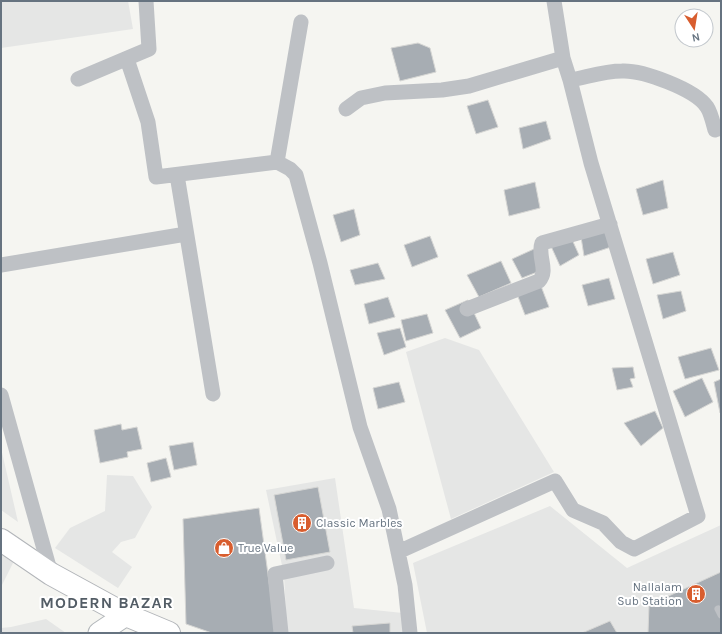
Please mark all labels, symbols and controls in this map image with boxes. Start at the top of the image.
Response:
north arrow [674,8,714,48]
text: N [691,30,701,44]
building icon: Classic Marbles [291,512,313,534]
place label: Classic Marbles [316,516,403,530]
shop icon: True Value [213,537,235,559]
place label: True Value [238,541,294,555]
place label: Nallalam Sub Station [617,580,682,608]
building icon: Nallalam Sub Station [685,583,707,605]
district label: MODERN BAZAR [40,593,174,612]

